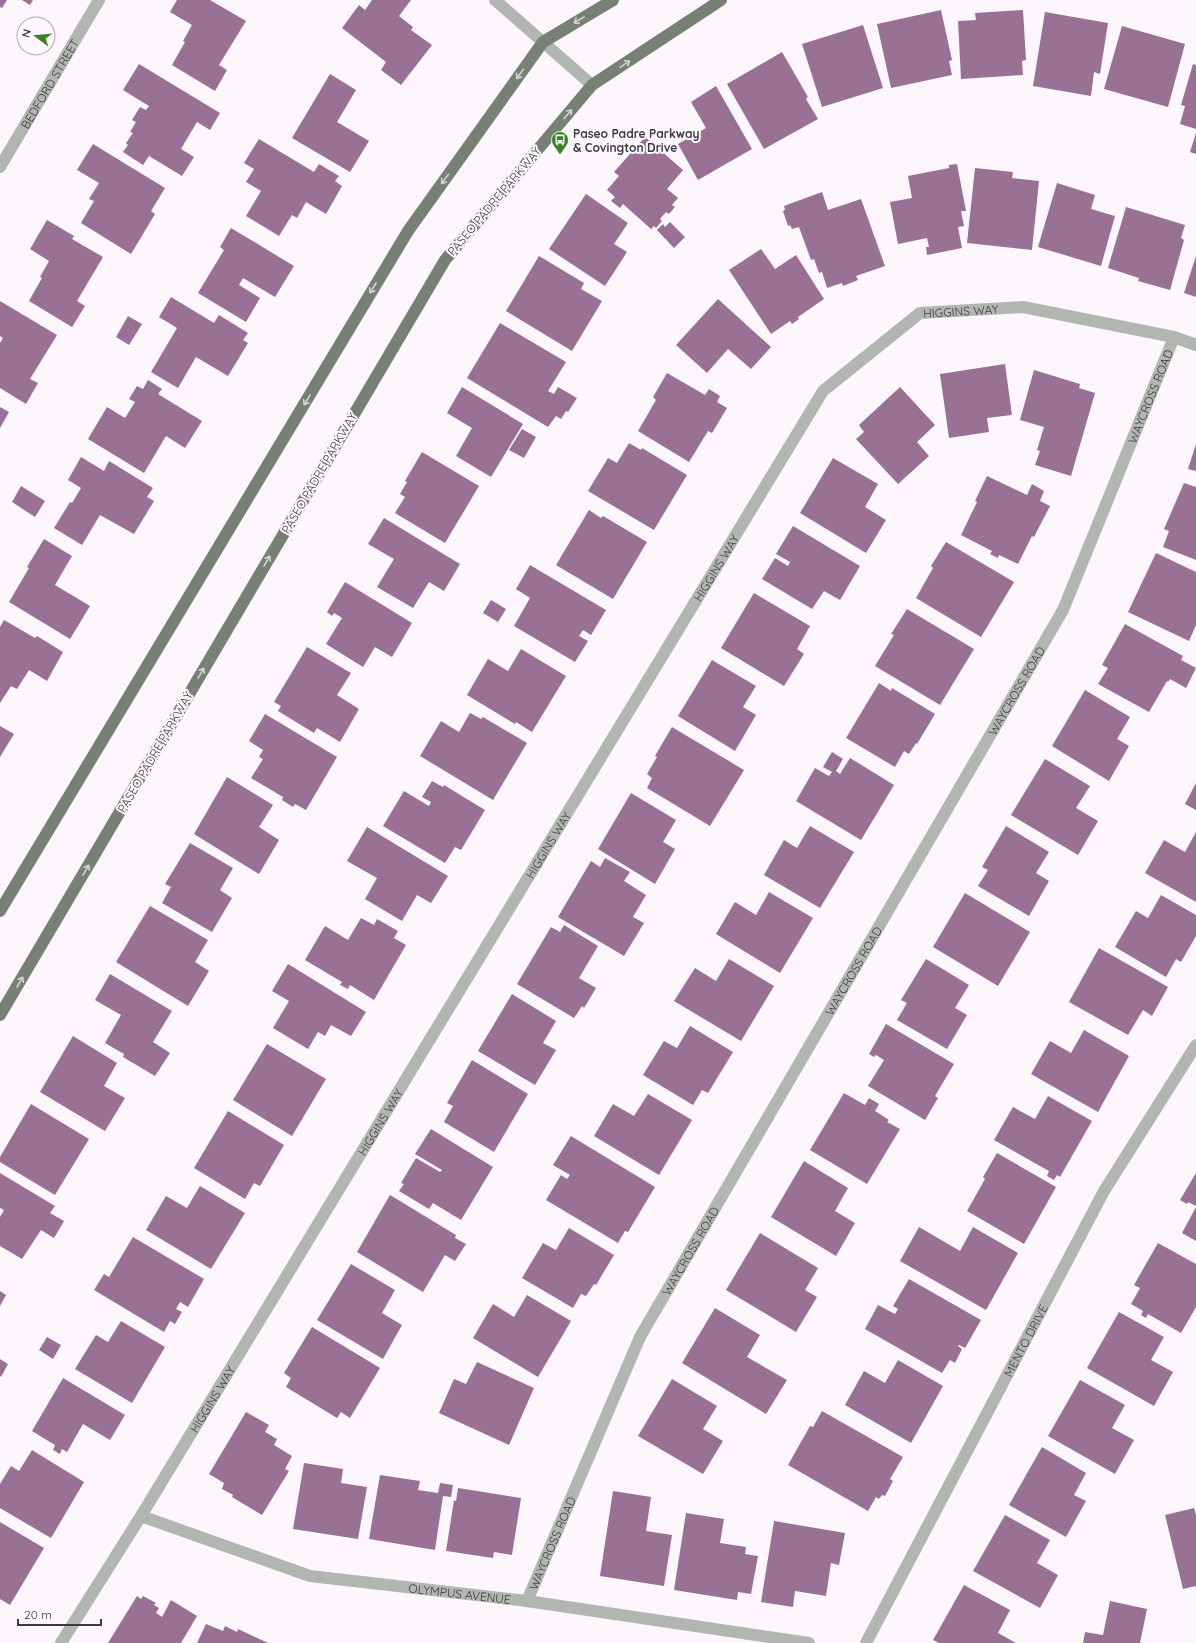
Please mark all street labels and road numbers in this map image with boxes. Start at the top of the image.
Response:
street label: BEDFORD STREET [17,36,82,131]
street label: PASEO PADRE PARKWAY [444,143,544,258]
street label: HIGGINS WAY [923,301,999,320]
street label: WAYCROSS ROAD [1124,347,1176,446]
street label: PASEO PADRE PARKWAY [278,409,360,536]
street label: HIGGINS WAY [690,531,742,604]
street label: WAYCROSS ROAD [984,643,1048,738]
street label: PASEO PADRE PARKWAY [114,688,196,815]
street label: HIGGINS WAY [522,808,574,881]
street label: WAYCROSS ROAD [821,923,885,1018]
street label: HIGGINS WAY [354,1085,406,1158]
street label: WAYCROSS ROAD [659,1203,722,1298]
street label: MENTO DRIVE [1000,1302,1051,1379]
street label: HIGGINS WAY [186,1363,238,1435]
street label: WAYCROSS ROAD [525,1494,579,1592]
street label: OLYMPUS AVENUE [408,1580,512,1607]

